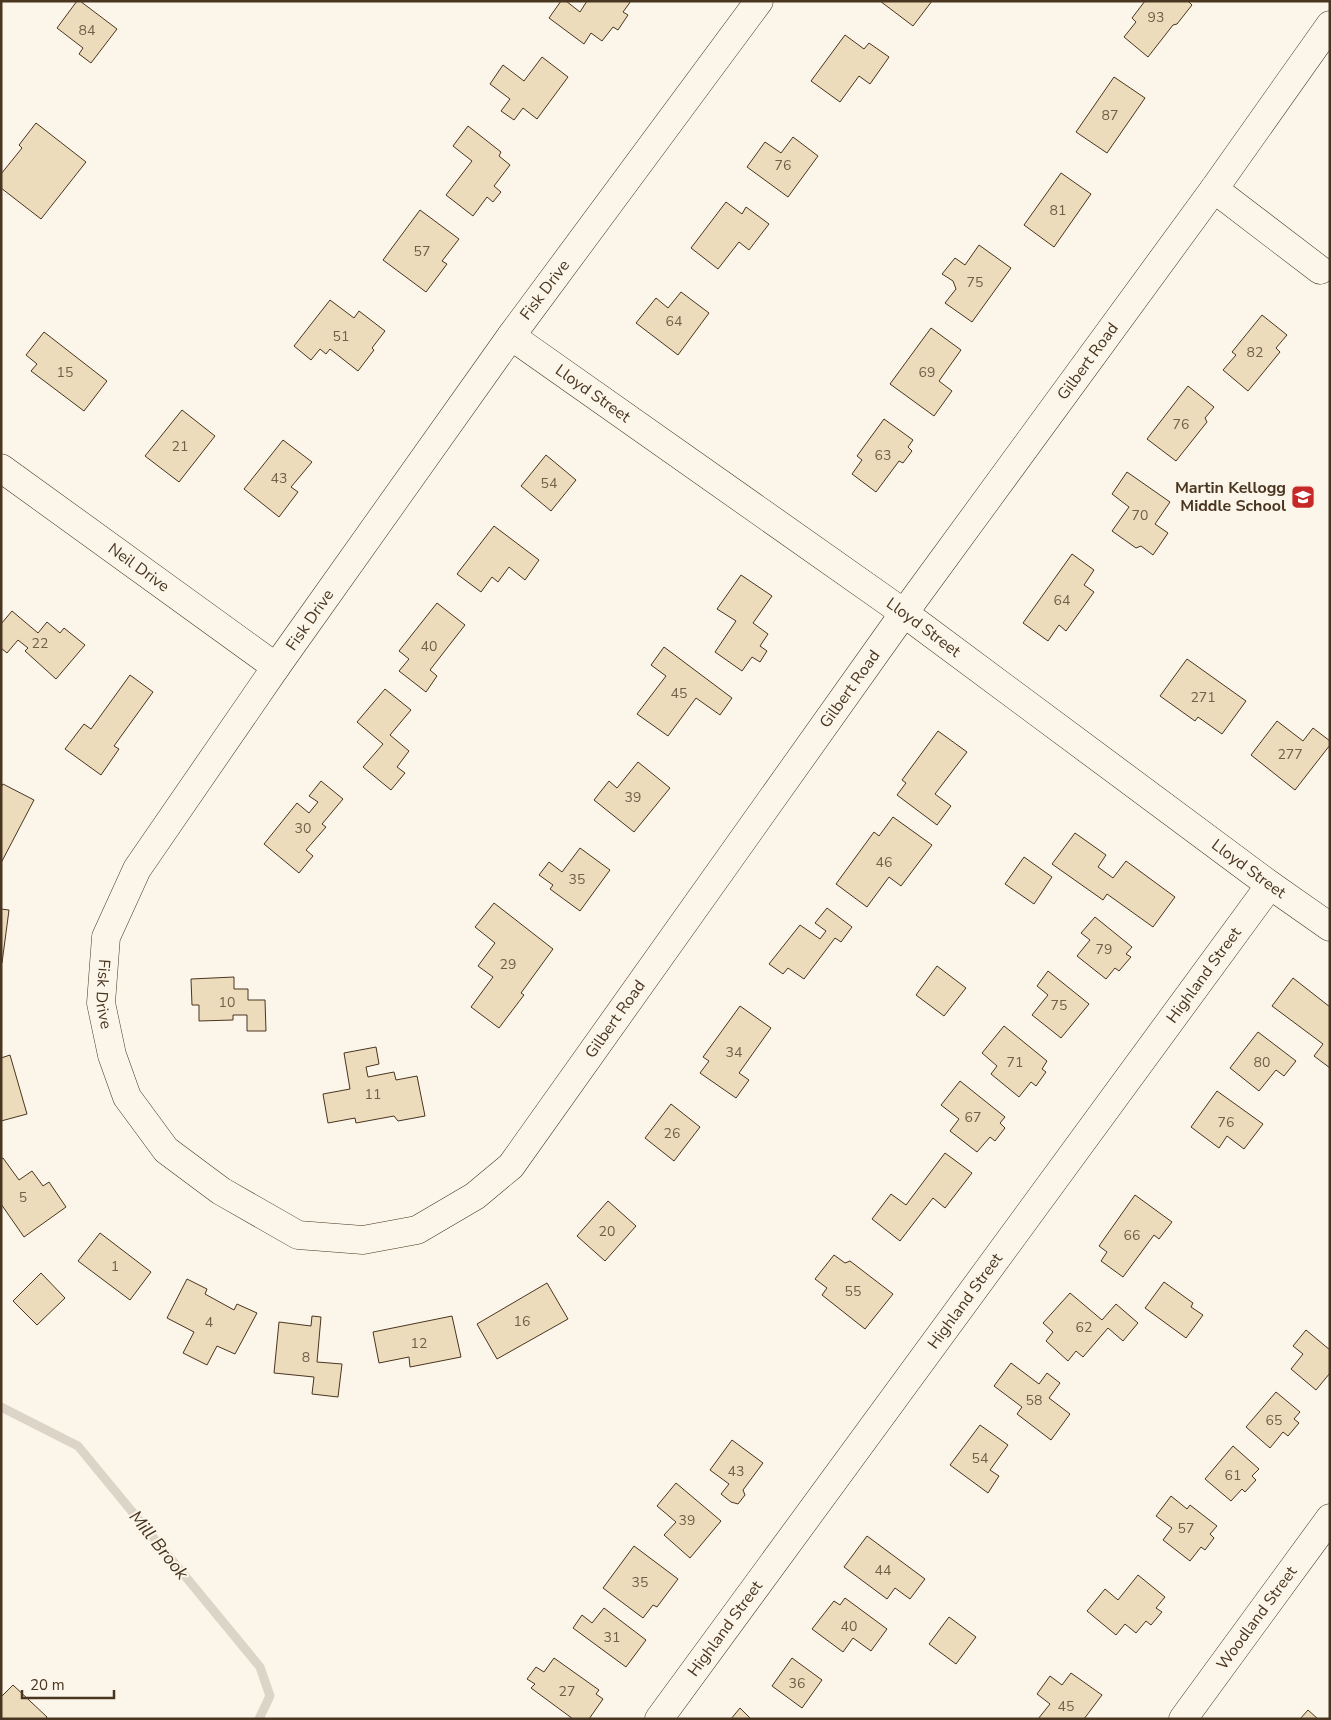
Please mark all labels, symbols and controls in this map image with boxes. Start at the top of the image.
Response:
house number: 93 [1148,8,1164,27]
house number: 84 [79,21,95,40]
house number: 87 [1102,106,1118,125]
house number: 76 [775,156,791,175]
house number: 81 [1050,201,1066,220]
house number: 57 [414,242,430,261]
street label: Fisk Drive [515,255,575,325]
house number: 75 [967,273,983,292]
house number: 64 [666,312,682,331]
street label: Gilbert Road [1052,318,1124,405]
house number: 51 [333,327,349,346]
house number: 82 [1247,343,1263,362]
street label: Lloyd Street [551,359,635,428]
house number: 15 [57,363,73,382]
house number: 69 [919,363,935,382]
house number: 76 [1173,415,1189,434]
house number: 21 [172,437,188,456]
house number: 63 [875,446,891,465]
house number: 43 [271,469,287,488]
house number: 54 [541,474,557,493]
place label: Martin Kellogg Middle School [1175,477,1286,517]
school or university icon: Martin Kellogg Middle School [1290,484,1316,510]
house number: 70 [1132,506,1148,525]
street label: Neil Drive [104,538,174,597]
street label: Fisk Drive [281,585,339,655]
house number: 64 [1054,591,1070,610]
street label: Lloyd Street [882,593,965,663]
house number: 22 [32,634,48,653]
house number: 40 [421,637,437,656]
street label: Gilbert Road [815,646,885,733]
house number: 45 [671,684,687,703]
house number: 271 [1190,688,1216,707]
house number: 277 [1277,745,1303,764]
house number: 39 [625,788,641,807]
house number: 30 [295,819,311,838]
street label: Lloyd Street [1207,834,1290,904]
house number: 46 [876,853,892,872]
house number: 35 [569,870,585,889]
street label: Highland Street [1161,922,1247,1028]
house number: 79 [1096,940,1112,959]
house number: 29 [500,955,516,974]
street label: Fisk Drive [90,958,117,1031]
street label: Gilbert Road [580,976,651,1063]
house number: 10 [219,993,235,1012]
house number: 75 [1051,996,1067,1015]
house number: 34 [726,1043,742,1062]
house number: 71 [1007,1053,1023,1072]
house number: 80 [1254,1053,1270,1072]
house number: 11 [365,1085,381,1104]
house number: 67 [965,1108,981,1127]
house number: 76 [1218,1113,1234,1132]
house number: 26 [664,1124,680,1143]
house number: 5 [19,1188,27,1207]
house number: 20 [599,1222,615,1241]
house number: 66 [1124,1226,1140,1245]
street label: Highland Street [923,1248,1008,1354]
house number: 1 [111,1257,119,1276]
house number: 55 [845,1282,861,1301]
house number: 16 [514,1312,530,1331]
house number: 4 [205,1313,213,1332]
house number: 62 [1076,1318,1092,1337]
house number: 12 [411,1334,427,1353]
house number: 8 [302,1348,310,1367]
house number: 58 [1026,1391,1042,1410]
house number: 65 [1266,1411,1282,1430]
house number: 54 [972,1449,988,1468]
house number: 43 [728,1462,744,1481]
house number: 61 [1225,1466,1241,1485]
water label: Mill Brook [124,1505,195,1585]
house number: 39 [679,1511,695,1530]
house number: 57 [1178,1519,1194,1538]
house number: 44 [875,1561,891,1580]
street label: Woodland Street [1212,1562,1302,1674]
house number: 35 [632,1573,648,1592]
street label: Highland Street [683,1576,768,1681]
house number: 40 [841,1617,857,1636]
house number: 31 [604,1628,620,1647]
scale bar [22,1668,115,1700]
house number: 36 [789,1674,805,1693]
text: 20 m [30,1675,65,1695]
house number: 27 [559,1682,575,1701]
house number: 45 [1058,1697,1074,1716]

